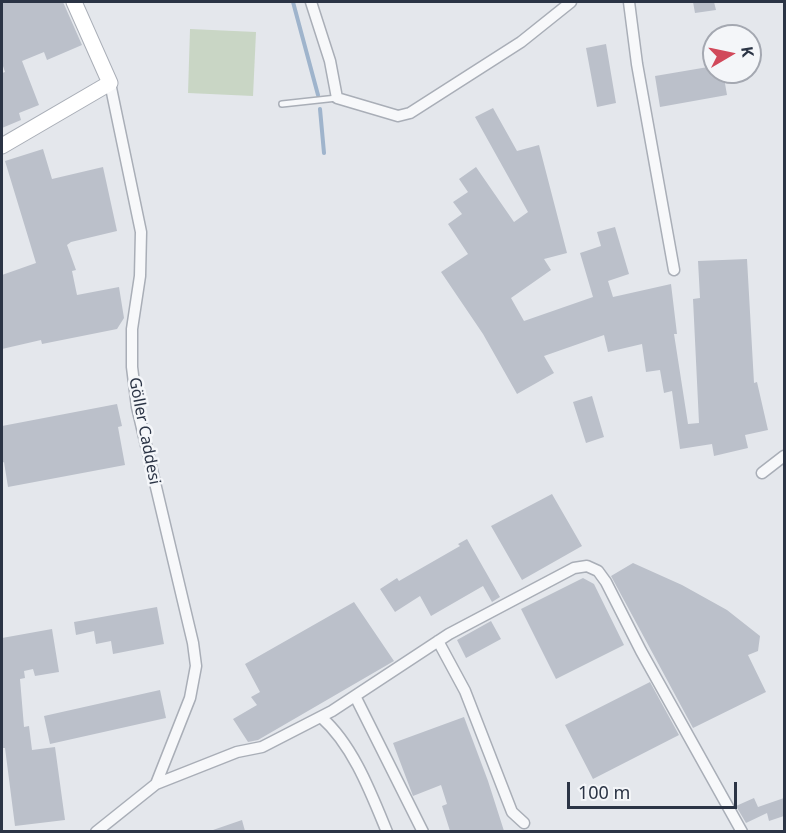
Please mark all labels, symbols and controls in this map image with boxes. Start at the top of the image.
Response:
north arrow [702,24,762,84]
text: K [736,45,759,58]
street label: Göller Caddesi [124,376,164,486]
scale bar [570,770,740,808]
text: 100 m [578,780,630,804]

